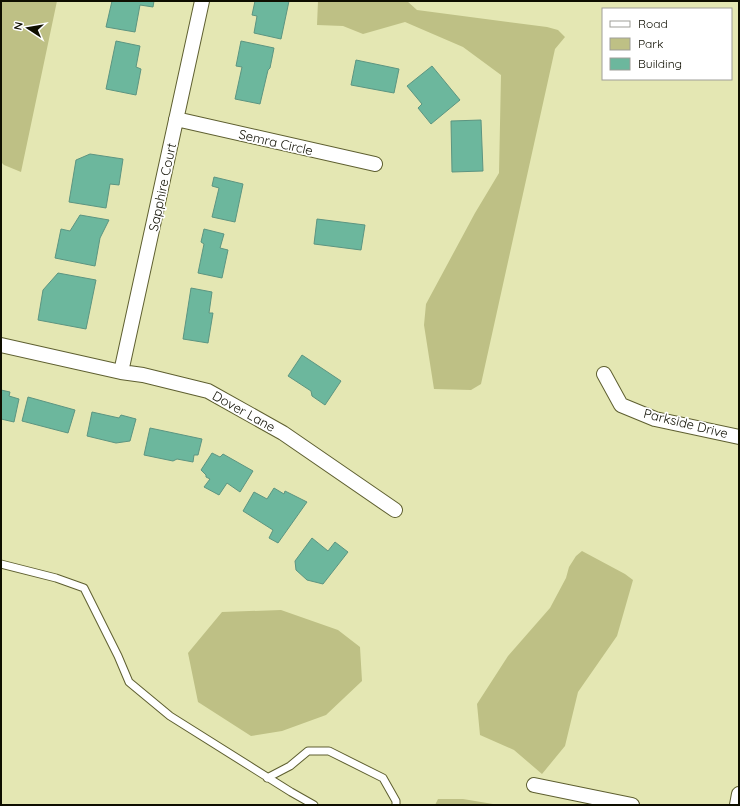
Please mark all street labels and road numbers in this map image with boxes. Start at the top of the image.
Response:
street label: Semra Circle [237,126,315,158]
street label: Sapphire Court [145,141,179,233]
street label: Dover Lane [210,387,278,435]
street label: Parkside Drive [642,405,730,441]

